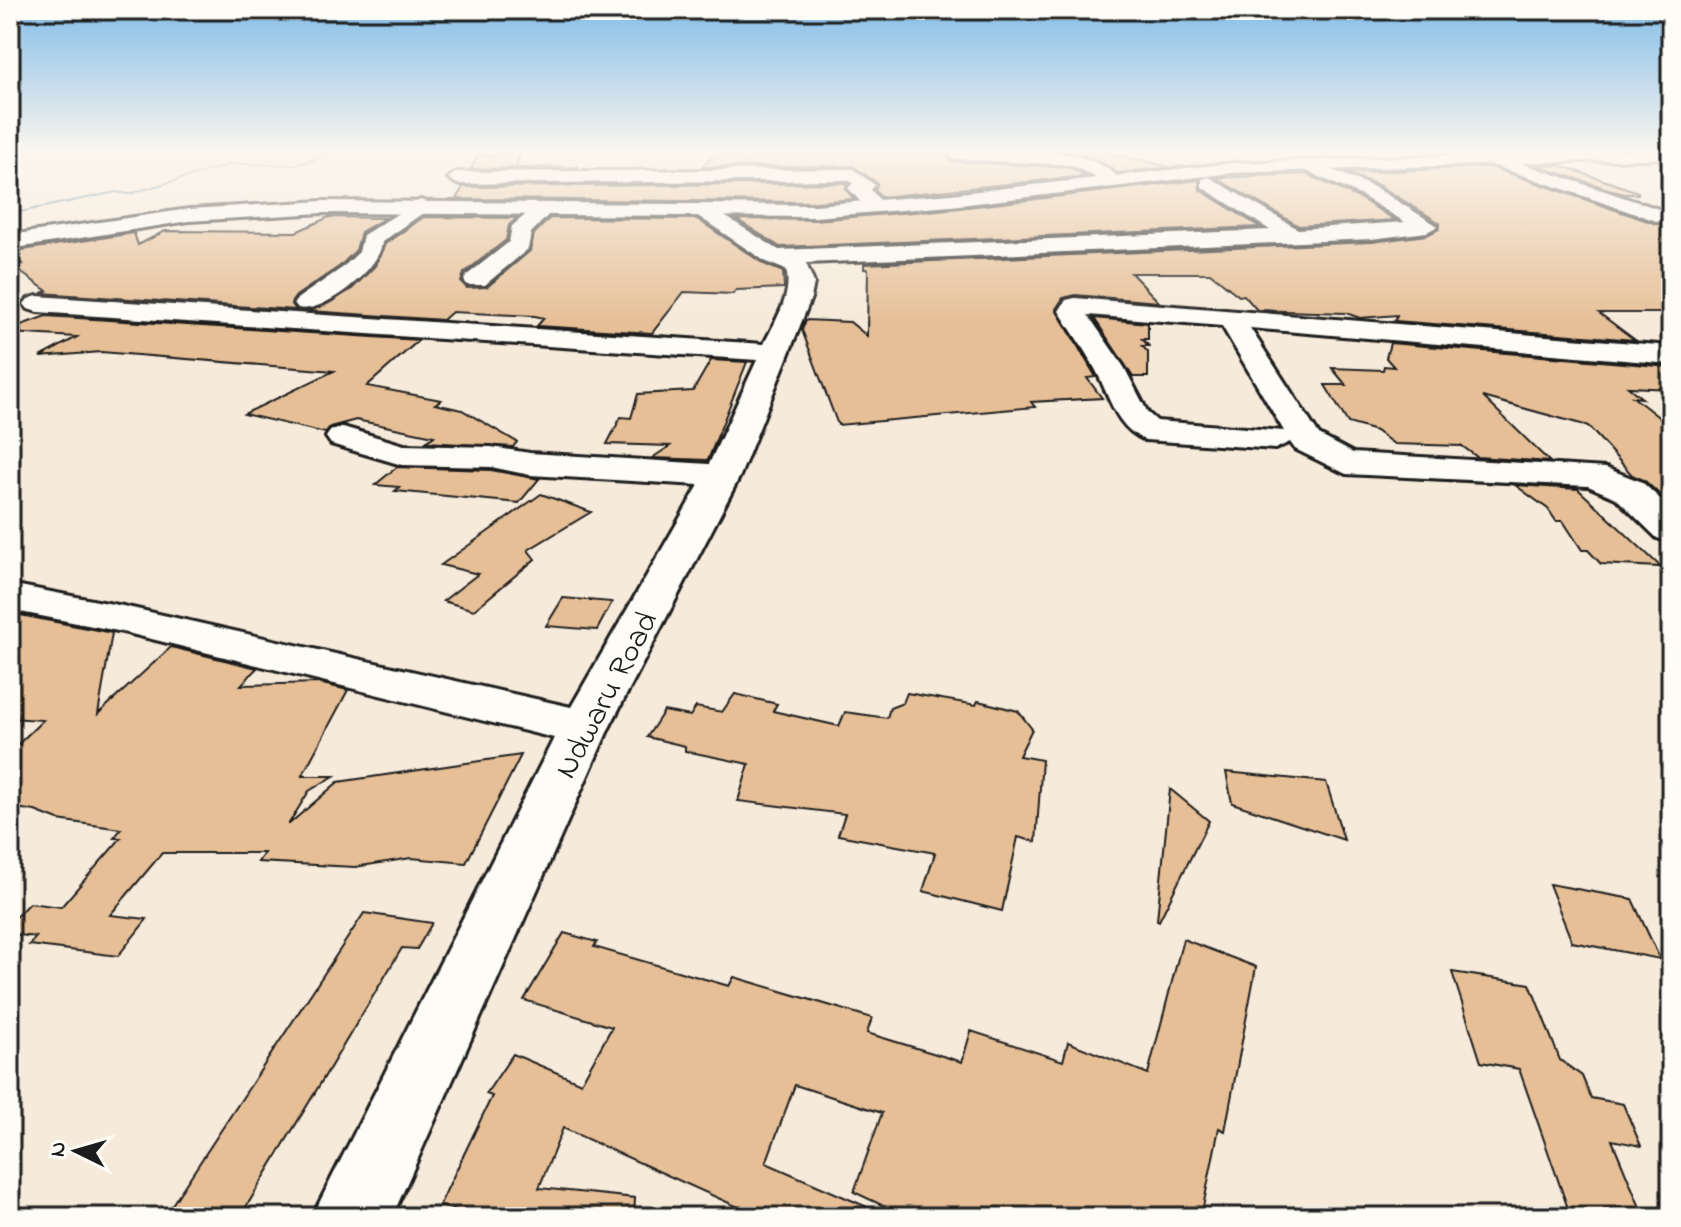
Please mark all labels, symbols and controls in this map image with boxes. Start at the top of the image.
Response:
street label: Ndwaru Road [544,604,672,788]
north arrow [36,1111,116,1191]
text: N [42,1141,76,1158]

